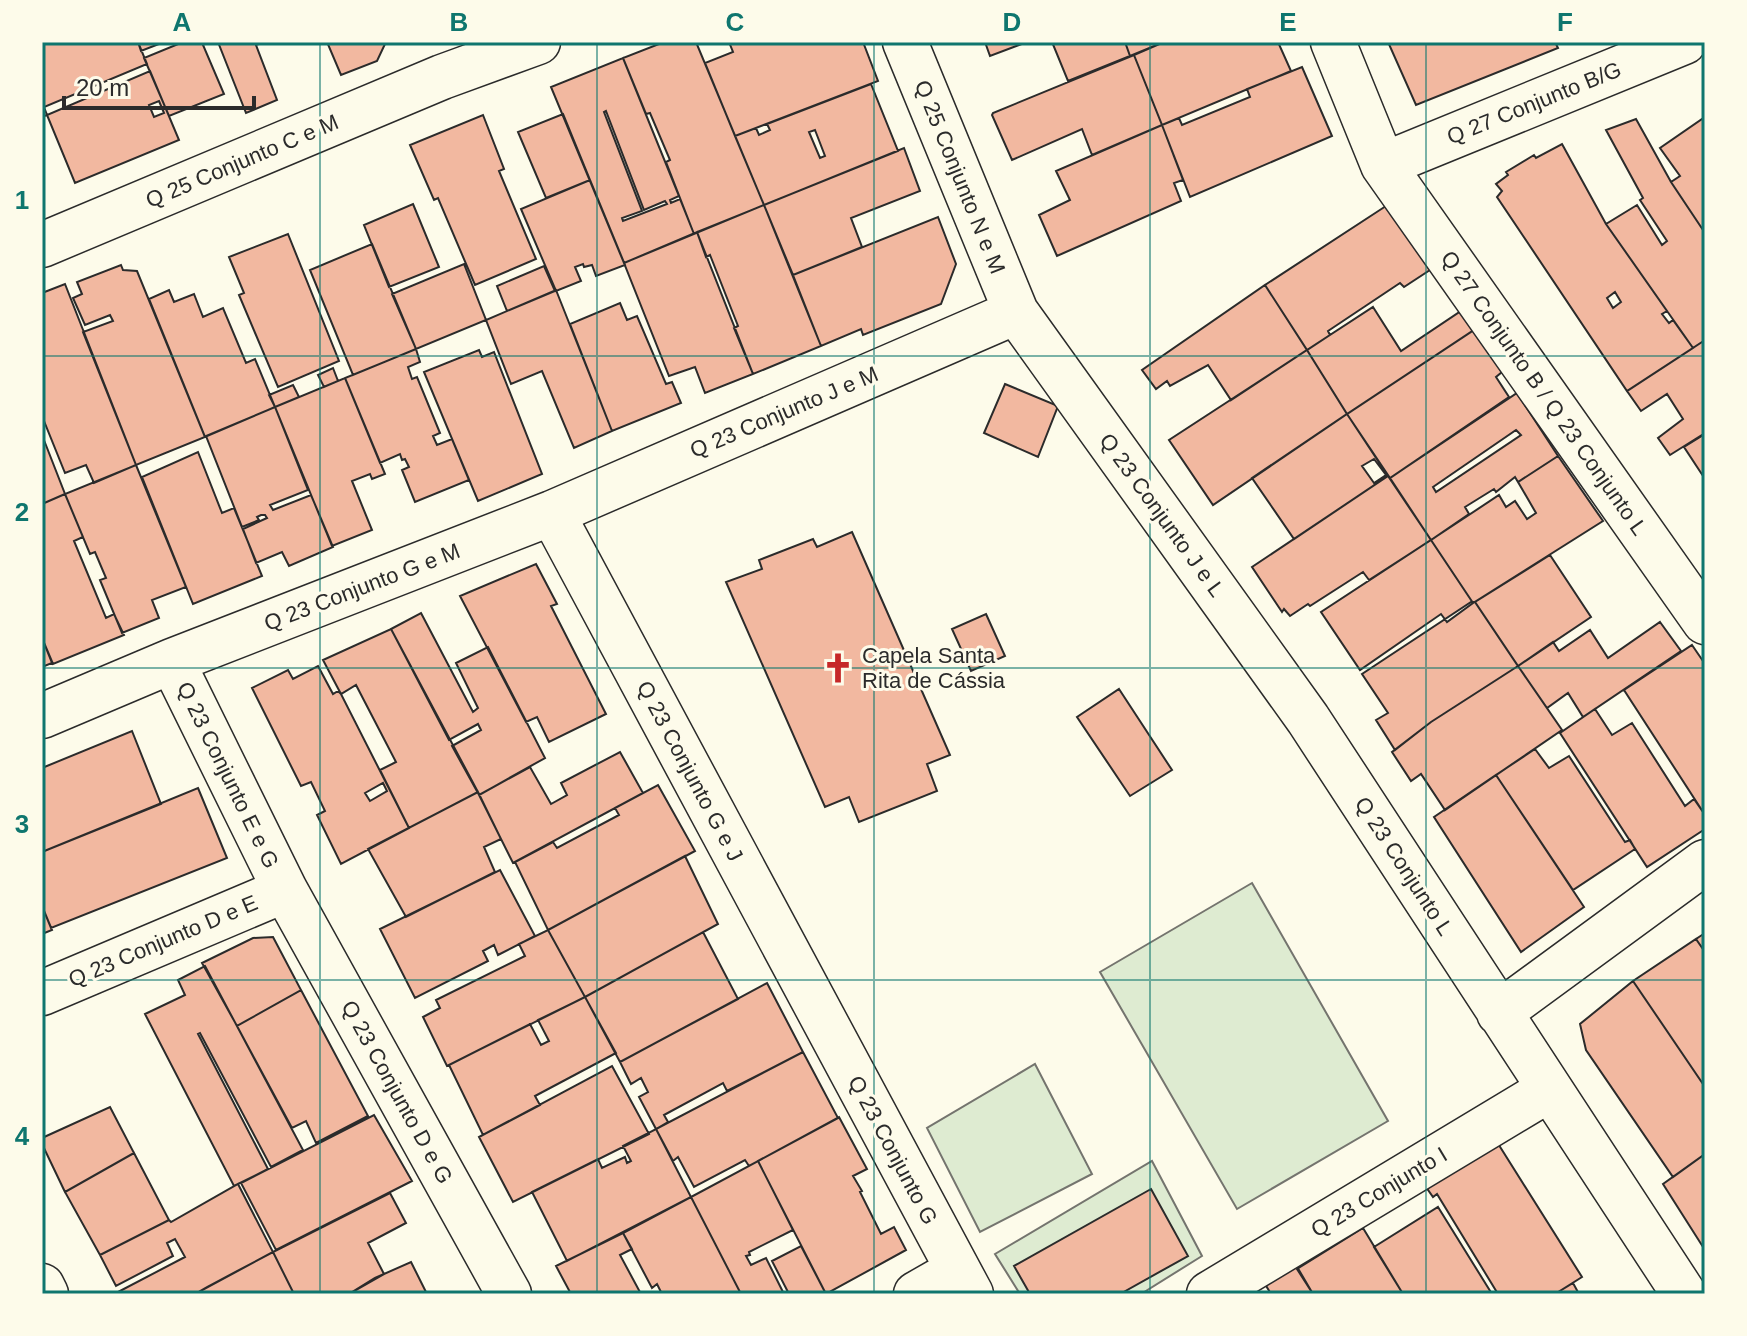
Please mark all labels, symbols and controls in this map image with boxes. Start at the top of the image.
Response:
text: A [173,7,192,37]
text: B [450,7,468,37]
text: C [726,7,745,37]
text: D [1003,7,1021,37]
text: E [1279,7,1297,37]
text: F [1557,7,1573,37]
street label: Q 27 Conjunto B/G [1443,57,1625,149]
scale bar [64,60,254,110]
text: 20 m [76,74,129,101]
street label: Q 25 Conjunto N e M [910,77,1010,277]
street label: Q 25 Conjunto C e M [142,109,342,213]
text: 1 [15,185,29,215]
street label: Q 27 Conjunto B / Q 23 Conjunto L [1436,246,1652,540]
street label: Q 23 Conjunto J e M [686,361,882,463]
street label: Q 23 Conjunto J e L [1094,428,1230,602]
text: 2 [15,497,29,527]
street label: Q 23 Conjunto G e M [260,538,464,636]
place label: Capela Santa Rita de Cássia [862,643,1006,693]
church icon: Capela Santa Rita de Cássia [821,651,855,685]
street label: Q 23 Conjunto G e J [632,677,748,865]
street label: Q 23 Conjunto E e G [172,678,284,872]
street label: Q 23 Conjunto L [1350,792,1458,940]
text: 3 [15,809,29,839]
street label: Q 23 Conjunto D e E [65,890,261,992]
street label: Q 23 Conjunto D e G [336,996,458,1188]
street label: Q 23 Conjunto G [843,1071,943,1229]
text: 4 [15,1121,30,1151]
street label: Q 23 Conjunto I [1307,1142,1451,1242]

